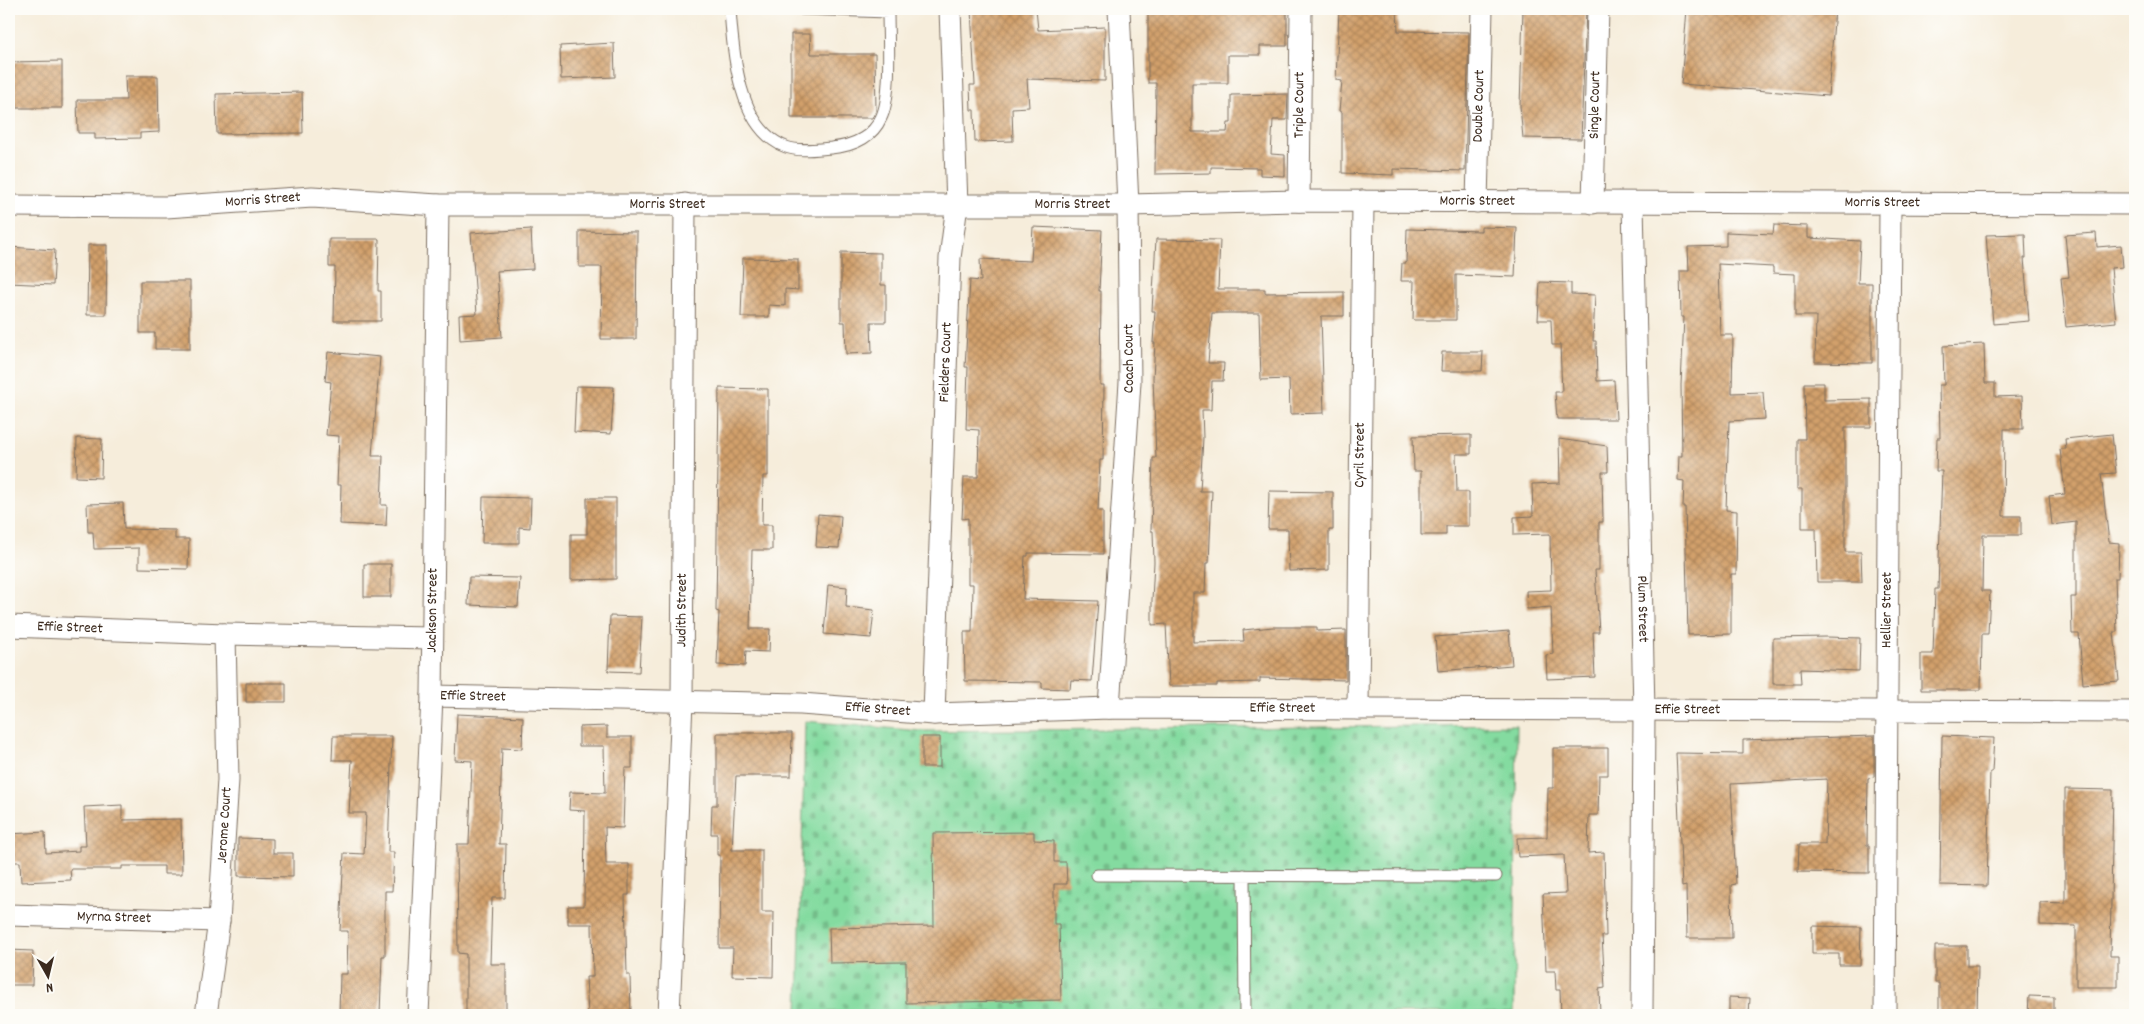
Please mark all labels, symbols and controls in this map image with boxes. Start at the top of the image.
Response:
street label: Double Court [1468,69,1491,143]
street label: Single Court [1584,70,1607,139]
street label: Triple Court [1289,71,1311,138]
street label: Morris Street [224,187,302,214]
street label: Morris Street [1439,191,1516,213]
street label: Morris Street [1844,192,1921,214]
street label: Morris Street [630,194,706,216]
street label: Morris Street [1035,194,1111,216]
street label: Fielders Court [934,321,959,403]
street label: Coach Court [1118,324,1141,394]
street label: Cyril Street [1349,422,1372,488]
street label: Jackson Street [422,567,445,653]
street label: Hellier Street [1876,571,1899,648]
street label: Judith Street [671,573,694,647]
street label: Plum Street [1630,575,1654,643]
street label: Effie Street [37,616,104,640]
street label: Effie Street [440,685,507,709]
street label: Effie Street [844,696,912,723]
street label: Effie Street [1249,698,1316,720]
street label: Effie Street [1654,699,1721,721]
street label: Jerome Court [212,786,239,864]
street label: Myrna Street [76,906,152,930]
north arrow [22,952,72,1002]
text: N [45,977,54,997]

